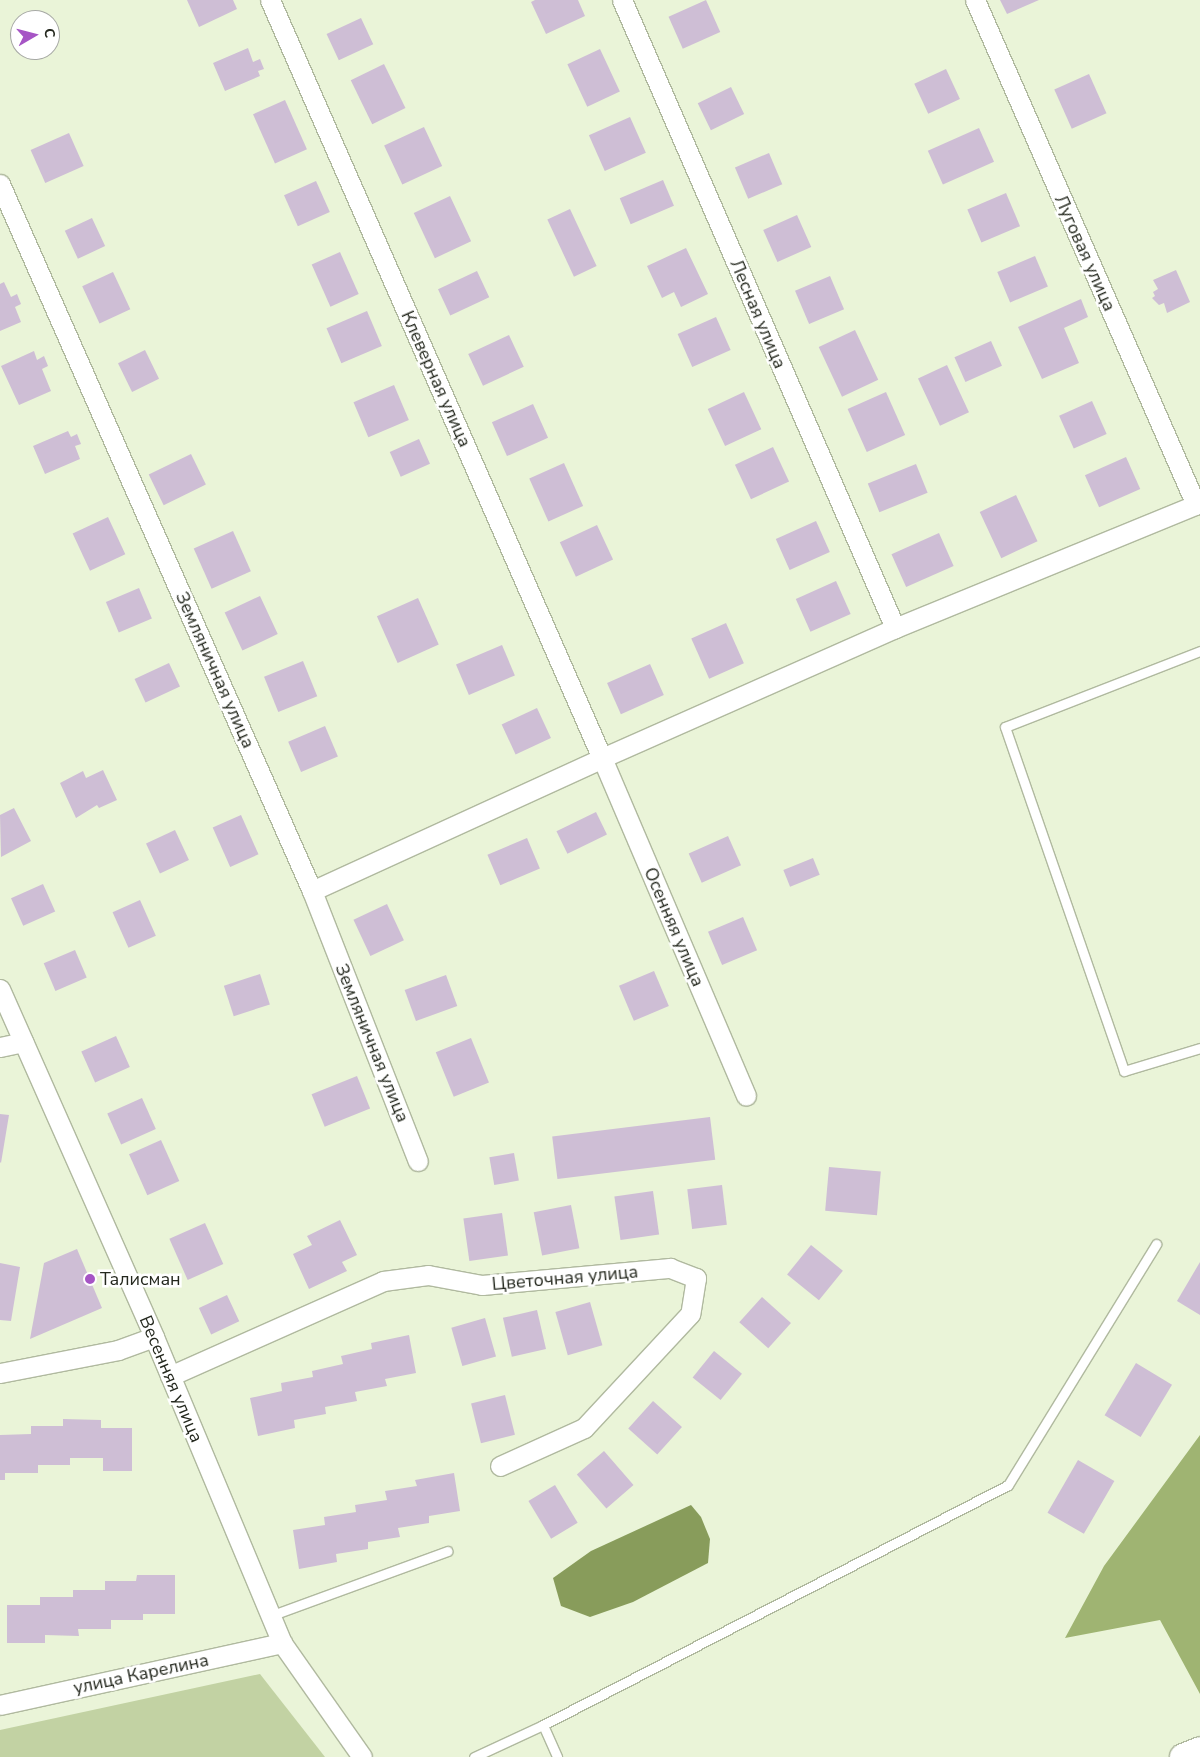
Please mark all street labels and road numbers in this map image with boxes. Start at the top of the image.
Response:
street label: Луговая улица [1050,192,1120,314]
street label: Лесная улица [725,256,791,372]
street label: Клеверная улица [396,308,476,450]
street label: Земляничная улица [171,588,259,752]
street label: Осенняя улица [639,864,709,990]
street label: Земляничная улица [330,961,414,1125]
street label: Цветочная улица [491,1261,639,1295]
street label: Весенняя улица [135,1312,207,1446]
street label: улица Карелина [71,1649,211,1699]

